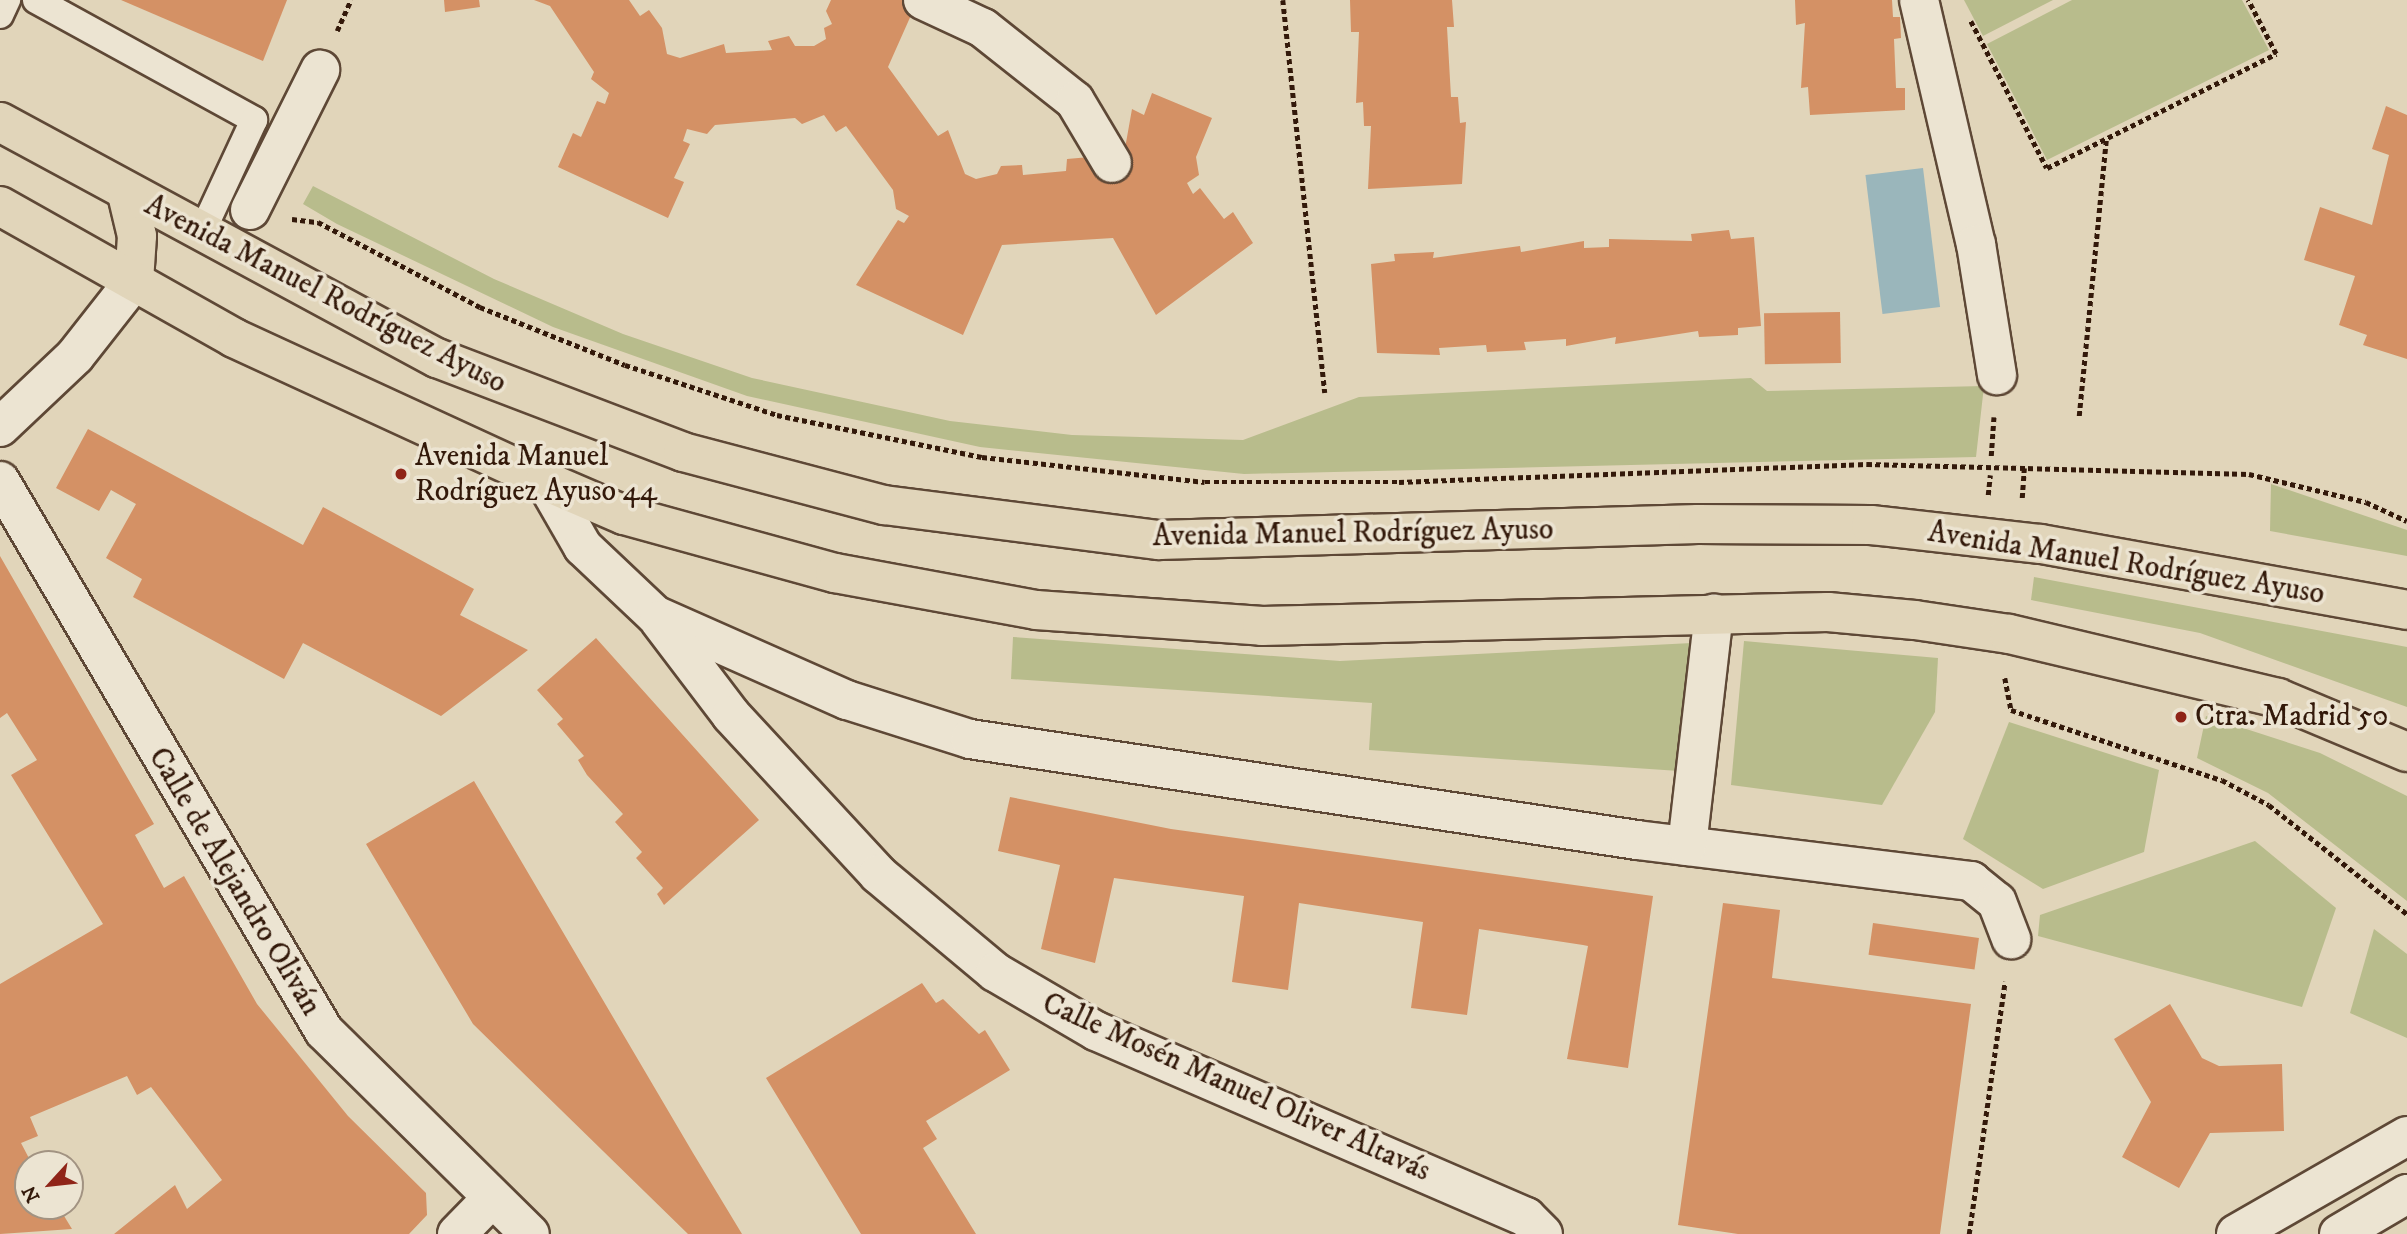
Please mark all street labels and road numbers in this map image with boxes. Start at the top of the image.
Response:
street label: Avenida Manuel Rodríguez Ayuso [138,188,512,402]
street label: Avenida Manuel Rodríguez Ayuso [1152,513,1554,555]
street label: Avenida Manuel Rodríguez Ayuso [1925,515,2327,613]
street label: Calle de Alejandro Oliván [140,742,328,1022]
street label: Calle Mosén Manuel Oliver Altavás [1036,986,1436,1190]

